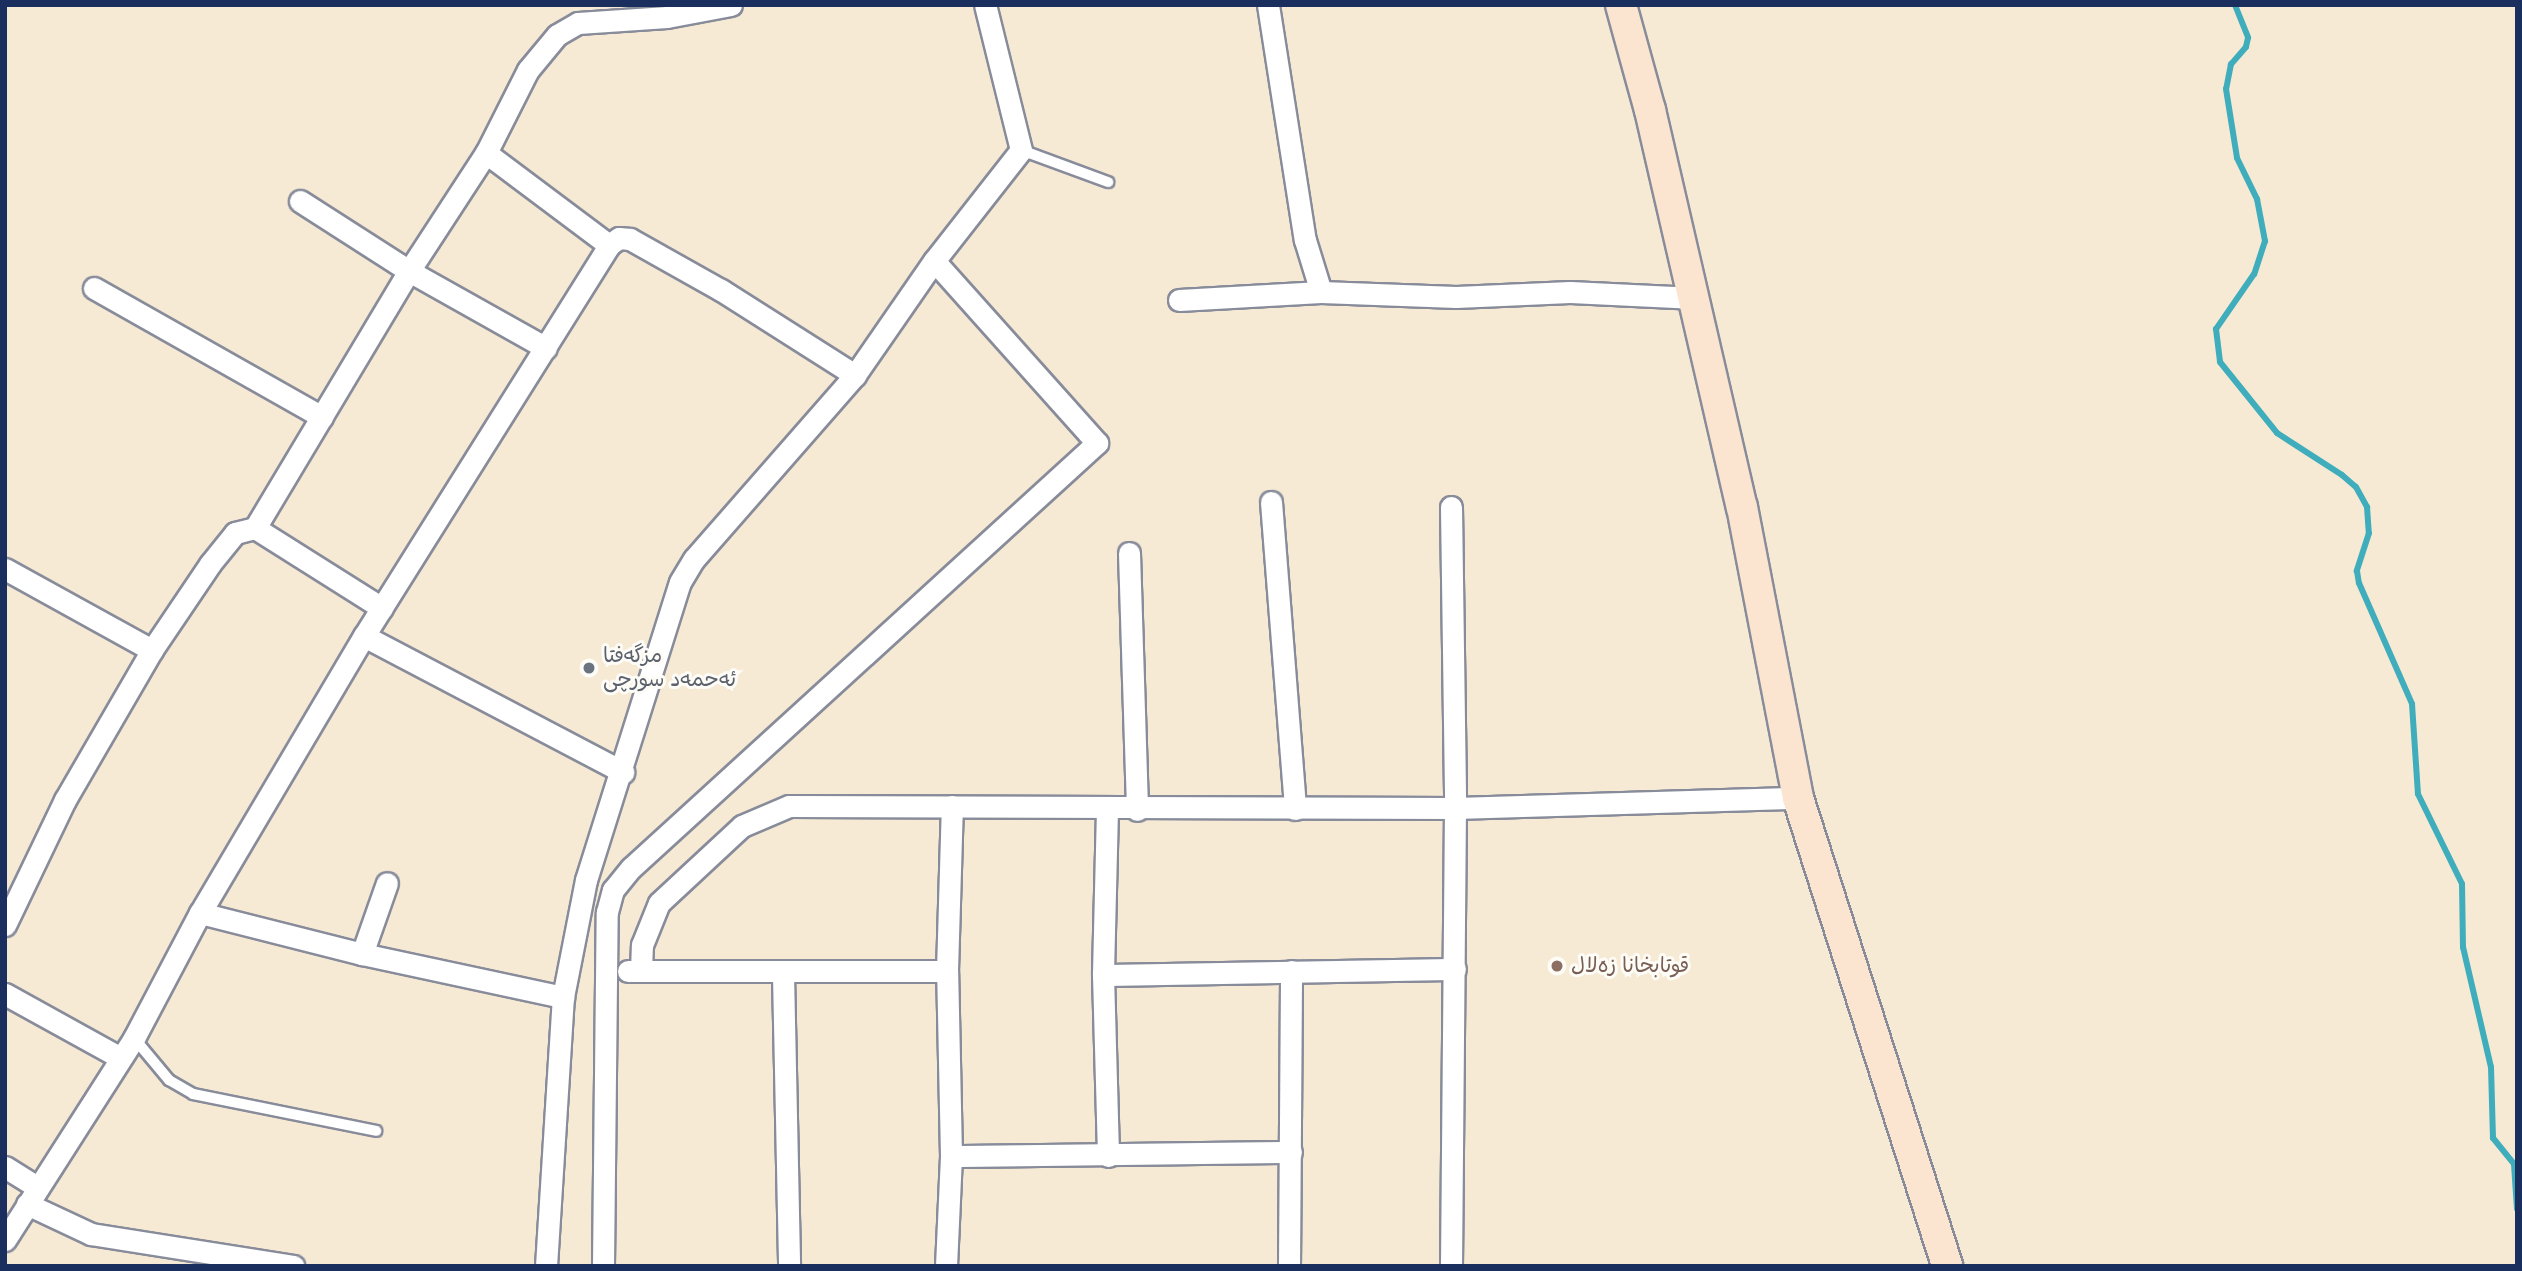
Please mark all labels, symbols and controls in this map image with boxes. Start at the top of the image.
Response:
place label: مزگەفتا ئەحمەد سورچی [603,643,736,693]
marker: مزگەفتا ئەحمەد سورچی [581,660,597,676]
place label: قوتابخانا زەلال [1571,953,1689,979]
marker: قوتابخانا زەلال [1549,958,1565,974]

